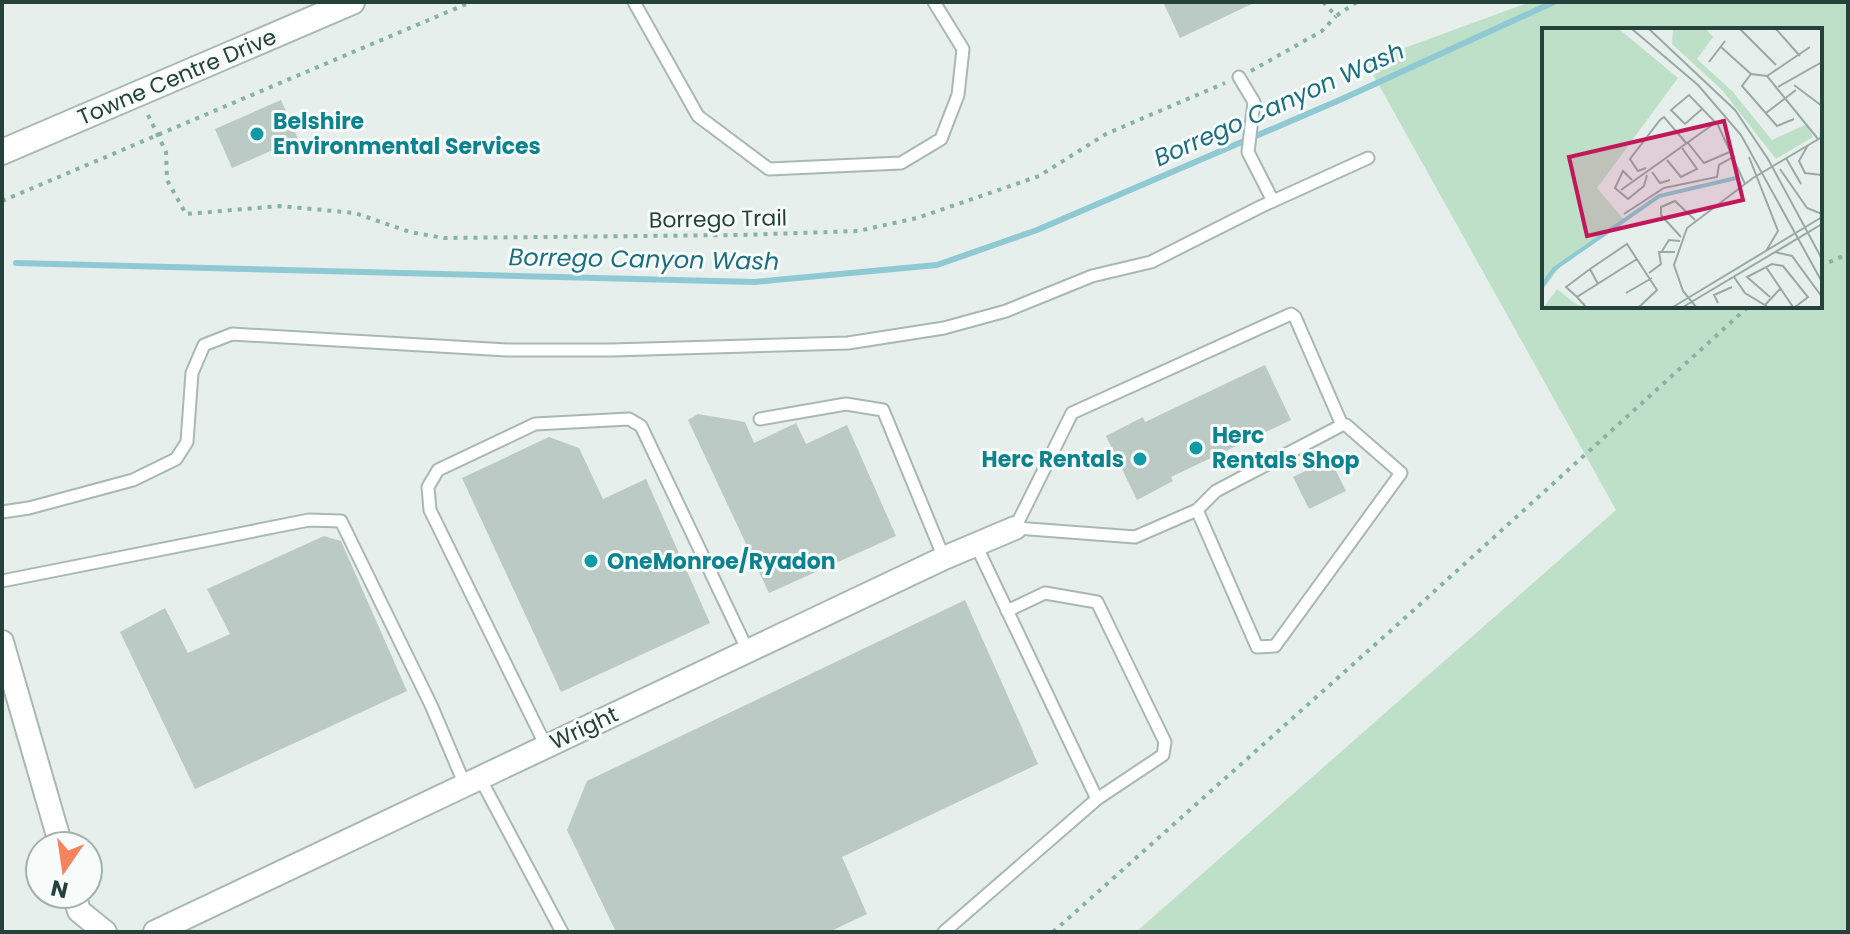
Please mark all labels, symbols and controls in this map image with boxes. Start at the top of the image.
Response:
street label: Towne Centre Drive [73,21,281,133]
inset map [1542,28,1822,308]
water label: Borrego Canyon Wash [1149,34,1409,174]
place label: Belshire Environmental Services [273,106,541,162]
marker: Belshire Environmental Services [248,125,266,143]
street label: Borrego Trail [649,202,787,236]
water label: Borrego Canyon Wash [508,240,780,278]
place label: Herc Rentals Shop [1212,420,1359,476]
marker: Herc Rentals Shop [1187,439,1205,457]
place label: Herc Rentals [982,444,1124,475]
marker: Herc Rentals [1131,450,1149,468]
place label: OneMonroe/Ryadon [607,546,836,577]
marker: OneMonroe/Ryadon [582,552,600,570]
street label: Wright [545,699,623,757]
north arrow [24,830,104,910]
text: N [48,872,71,906]

